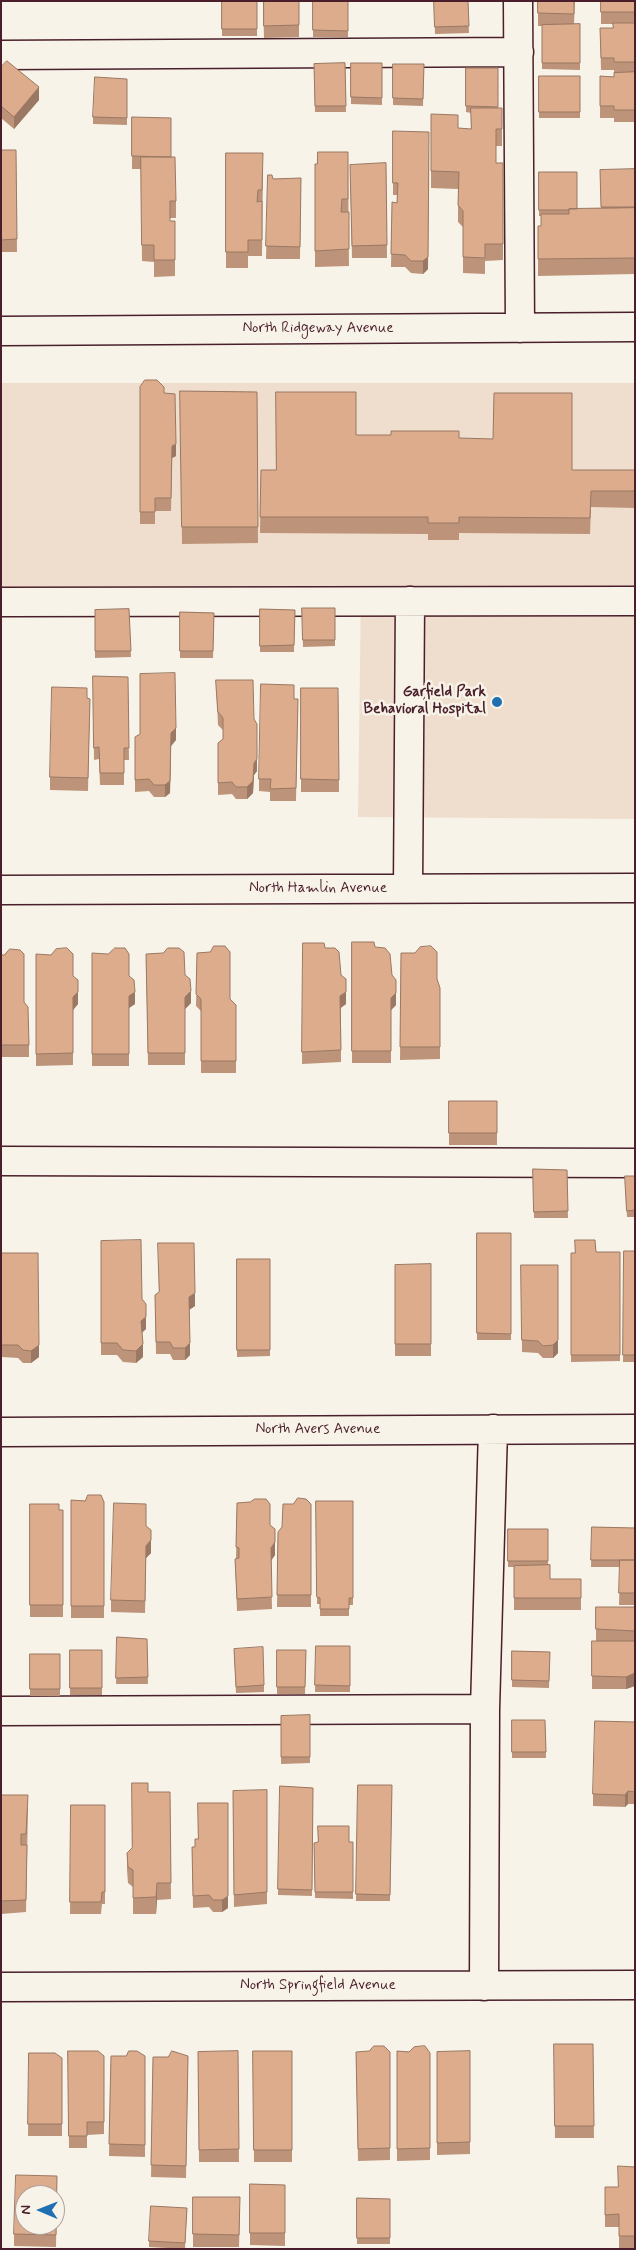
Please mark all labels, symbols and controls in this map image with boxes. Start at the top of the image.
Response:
street label: North Ridgeway Avenue [242,320,394,338]
place label: Garfield Park Behavioral Hospital [363,684,486,719]
marker: Garfield Park Behavioral Hospital [490,695,504,709]
street label: North Hamlin Avenue [249,880,387,898]
street label: North Avers Avenue [256,1421,380,1439]
street label: North Springfield Avenue [240,1977,396,1995]
north arrow [15,2185,65,2235]
text: N [17,2205,35,2215]

